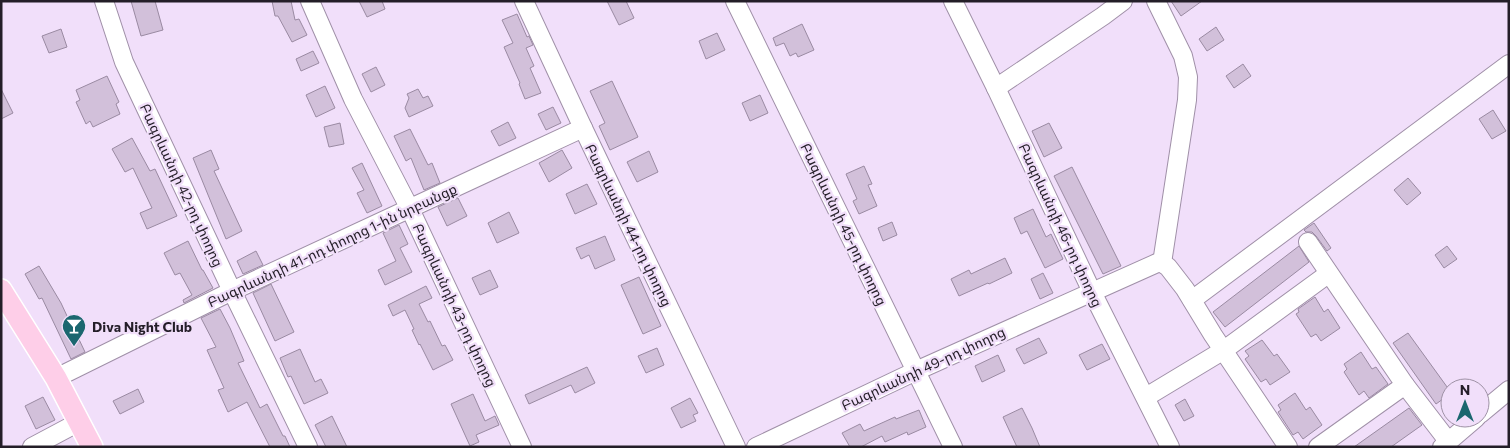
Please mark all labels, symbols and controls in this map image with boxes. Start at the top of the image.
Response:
street label: Բագրևանդի 42-րդ փողոց [137,101,227,269]
street label: Բագրևանդի 45-րդ փողոց [797,140,891,308]
street label: Բագրևանդի 46-րդ փողոց [1015,140,1107,310]
street label: Բագրևանդի 44-րդ փողոց [582,141,676,309]
street label: Բագրևանդի 41-րդ փողոց 1-ին նրբանցք [205,180,459,310]
street label: Բագրևանդի 43-րդ փողոց [410,221,500,389]
bar icon: Diva Night Club [61,313,87,347]
place label: Diva Night Club [92,318,192,335]
street label: Բագրևանդի 49-րդ փողոց [838,322,1008,414]
north arrow [1440,378,1490,428]
text: N [1460,381,1470,398]

